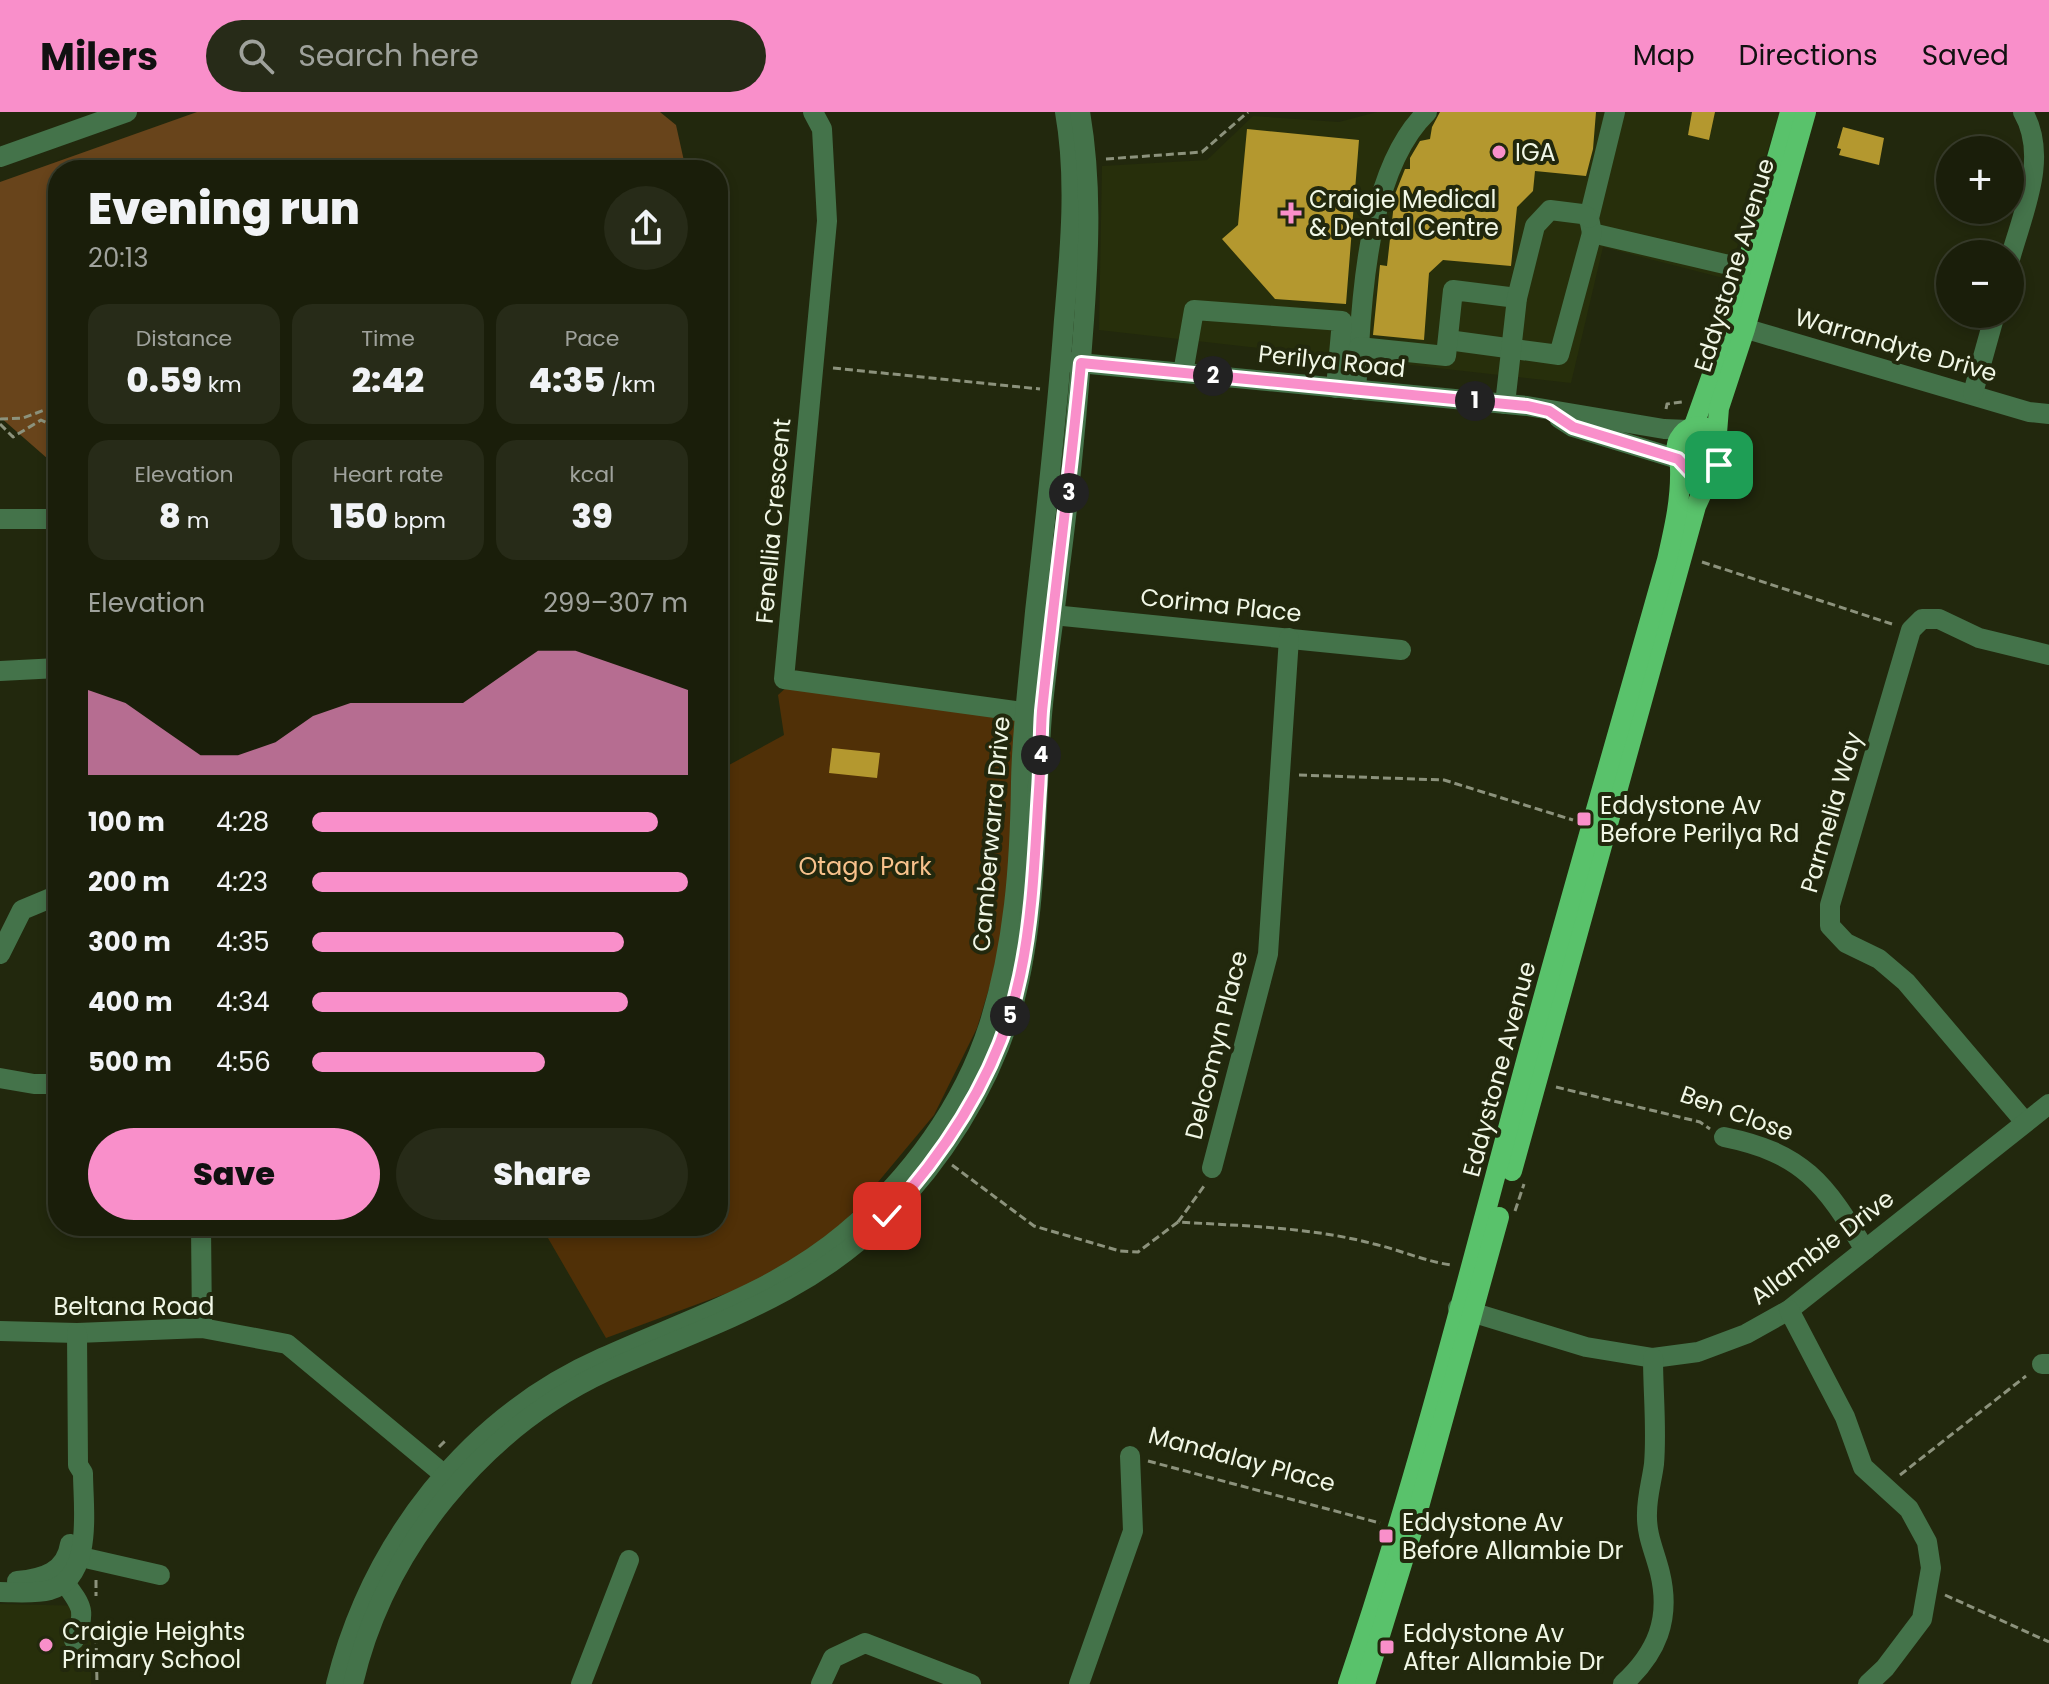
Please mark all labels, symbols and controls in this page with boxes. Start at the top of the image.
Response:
search box [206,20,766,92]
text: Milers [40,30,158,83]
icon: search [234,34,278,78]
text: Search here [298,34,479,77]
text: Map [1633,36,1695,75]
text: Directions [1739,36,1878,75]
text: Saved [1922,36,2009,75]
place label: IGA [1515,136,1556,169]
map controls [1936,136,2024,328]
button: + [1936,136,2024,224]
marker: IGA [1490,143,1508,161]
street label: Eddystone Avenue [1686,154,1782,376]
text: Evening run [88,178,360,239]
place label: Craigie Medical & Dental Centre [1309,183,1499,244]
button: share [604,186,688,270]
marker: Craigie Medical & Dental Centre [1280,202,1302,224]
text: 20:13 [88,240,148,276]
button: − [1936,240,2024,328]
street label: Warrandyte Drive [1791,300,2001,390]
text: Distance [136,323,232,354]
text: Time [361,323,415,354]
text: Pace [565,323,619,354]
street label: Perilya Road [1257,337,1407,385]
text: 0.59 [126,356,202,404]
text: 2:42 [352,356,424,404]
text: 4:35 [528,356,605,404]
pin: 2 [1193,356,1233,396]
text: 2 [1207,360,1219,391]
text: km [202,369,242,400]
text: /km [605,369,656,400]
pin: 1 [1455,381,1495,421]
text: 1 [1471,385,1479,416]
street label: Fenellia Crescent [748,417,798,625]
pin [1685,431,1753,499]
icon: arrive [1697,443,1741,487]
text: Elevation [134,459,234,490]
text: Heart rate [333,459,443,490]
text: kcal [570,459,614,490]
pin: 3 [1049,473,1089,513]
text: 3 [1062,477,1076,508]
text: 8 [159,492,181,540]
text: 150 [330,492,388,540]
text: 39 [571,492,613,540]
text: m [181,505,209,536]
text: bpm [388,505,446,536]
street label: Corima Place [1139,580,1303,630]
text: Elevation [88,585,205,621]
text: 299–307 m [543,585,688,621]
street label: Camberwarra Drive [964,715,1018,953]
street label: Parmelia Way [1792,727,1870,896]
pin: 4 [1021,735,1061,775]
text: 4 [1034,739,1048,770]
place label: Eddystone Av Before Perilya Rd [1600,789,1800,850]
text: 100 m [88,804,165,840]
text: 4:28 [216,804,269,840]
marker: Eddystone Av Before Perilya Rd [1575,810,1593,828]
park label: Otago Park [798,850,932,883]
text: 200 m [88,864,170,900]
text: 4:23 [216,864,268,900]
text: 300 m [88,924,171,960]
text: 4:35 [216,924,270,960]
street label: Delcomyn Place [1177,947,1255,1143]
street label: Eddystone Avenue [1454,958,1544,1180]
text: 400 m [88,984,173,1020]
text: 4:34 [216,984,270,1020]
pin: 5 [990,996,1030,1036]
text: 5 [1003,1000,1017,1031]
text: 500 m [88,1044,172,1080]
text: 4:56 [216,1044,271,1080]
street label: Ben Close [1676,1077,1798,1149]
button: Save [88,1128,380,1220]
button: Share [396,1128,688,1220]
pin [853,1182,921,1250]
street label: Allambie Drive [1743,1182,1901,1312]
icon: check [865,1194,909,1238]
street label: Beltana Road [54,1290,214,1323]
street label: Mandalay Place [1145,1418,1339,1500]
place label: Eddystone Av Before Allambie Dr [1402,1506,1623,1567]
marker: Eddystone Av Before Allambie Dr [1377,1527,1395,1545]
place label: Craigie Heights Primary School [62,1615,245,1676]
place label: Eddystone Av After Allambie Dr [1403,1617,1604,1678]
marker: Craigie Heights Primary School [37,1636,55,1654]
marker: Eddystone Av After Allambie Dr [1378,1638,1396,1656]

